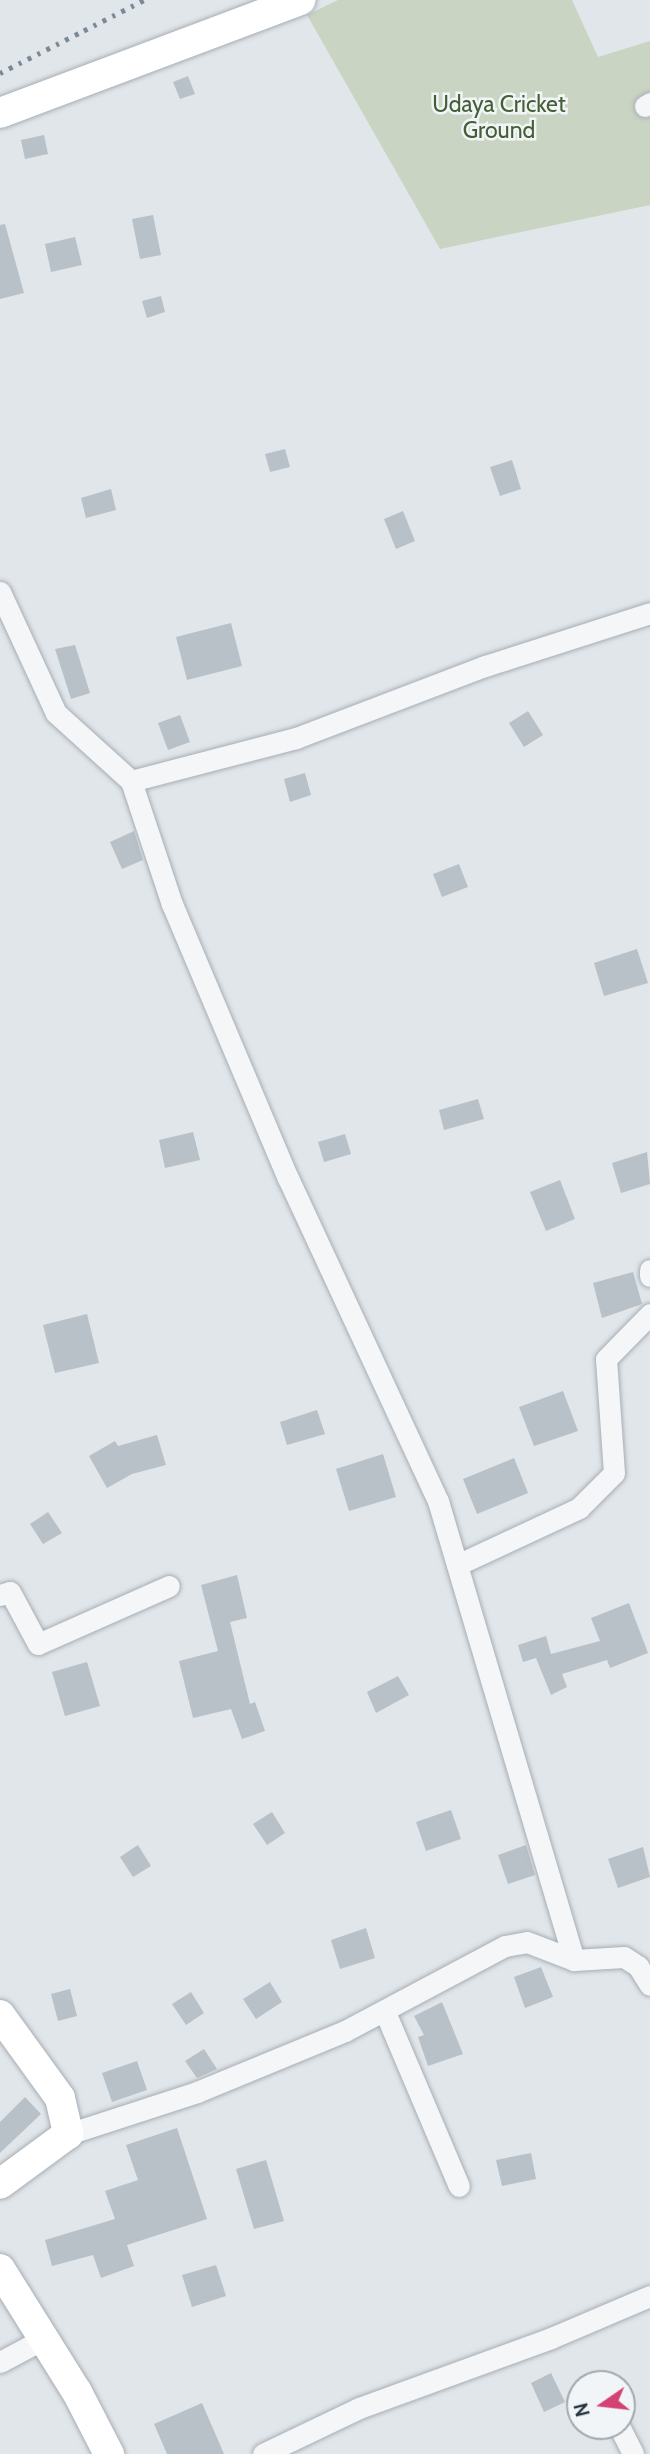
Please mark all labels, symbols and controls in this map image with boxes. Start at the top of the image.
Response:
park label: Udaya Cricket Ground [432,90,566,144]
north arrow [566,2370,636,2440]
text: N [569,2400,595,2419]

